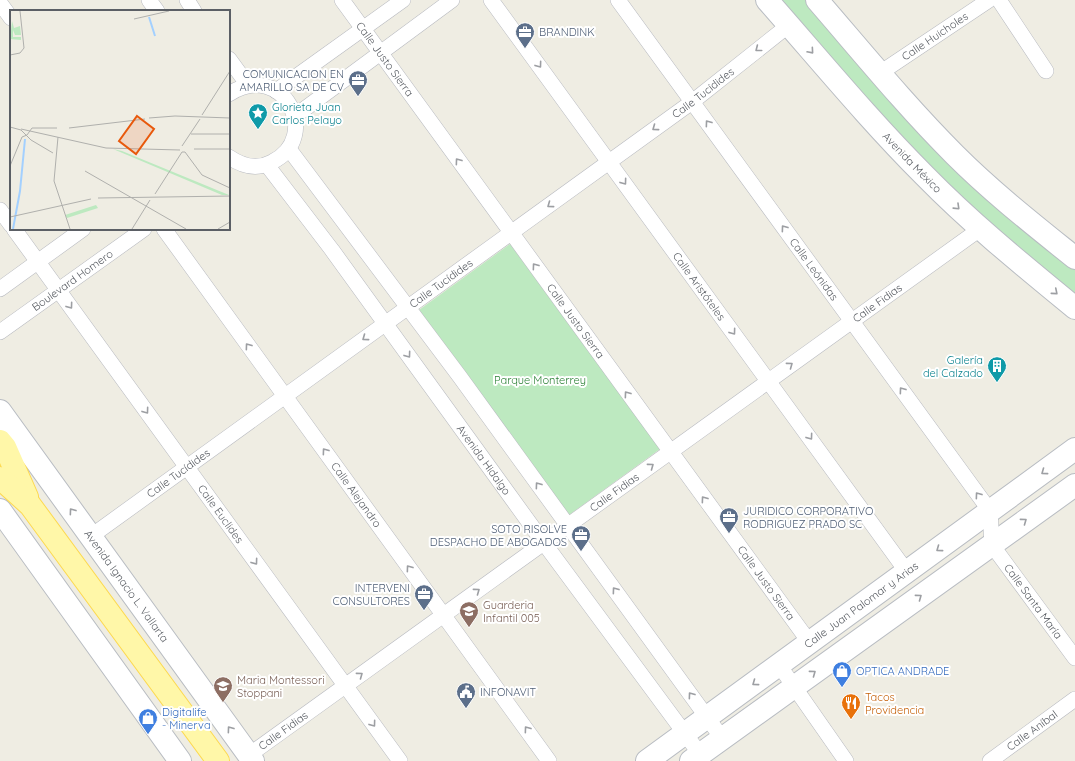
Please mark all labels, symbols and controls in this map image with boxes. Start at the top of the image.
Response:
street label: Calle Huicholes [899,9,971,64]
inset map [10,10,230,230]
street label: Calle Justo Sierra [353,19,417,99]
office icon: BRANDINK [514,21,536,49]
place label: BRANDINK [539,25,595,39]
one-way arrow [756,45,763,52]
one-way arrow [807,46,814,53]
one-way arrow [534,61,541,68]
street label: Calle Tucídides [669,64,737,121]
place label: COMUNICACION EN AMARILLO SA DE CV [240,67,344,94]
office icon: COMUNICACION EN AMARILLO SA DE CV [347,69,369,97]
place label: Glorieta Juan Carlos Pelayo [272,100,342,127]
place icon: Glorieta Juan Carlos Pelayo [247,102,269,130]
one-way arrow [705,121,712,128]
one-way arrow [653,123,660,130]
street label: Avenida México [880,129,945,196]
one-way arrow [456,158,463,165]
one-way arrow [619,177,626,184]
one-way arrow [547,200,554,207]
one-way arrow [952,202,960,210]
one-way arrow [782,226,789,233]
street label: Calle Leónidas [787,235,841,303]
street label: Boulevard Homero [29,246,116,314]
street label: Calle Aristóteles [670,249,729,323]
street label: Calle Tucídides [407,256,475,311]
one-way arrow [532,263,539,270]
street label: Calle Fidias [850,280,905,325]
street label: Calle Justo Sierra [544,281,607,361]
one-way arrow [1051,287,1058,294]
one-way arrow [65,302,72,309]
one-way arrow [728,328,736,335]
one-way arrow [363,333,370,340]
one-way arrow [246,343,253,350]
one-way arrow [403,351,410,358]
place label: Galería del Calzado [923,353,983,380]
building icon: Galería del Calzado [986,355,1008,383]
one-way arrow [786,363,793,370]
park label: Parque Monterrey [494,373,586,387]
one-way arrow [899,387,907,394]
one-way arrow [625,391,632,398]
one-way arrow [141,407,149,414]
street label: Avenida Hidalgo [454,422,514,498]
one-way arrow [805,433,813,440]
street label: Calle Tucídides [144,446,213,501]
one-way arrow [322,448,330,455]
street label: Calle Alejandro [328,459,385,530]
one-way arrow [646,464,653,471]
one-way arrow [1041,467,1048,474]
street label: Calle Fidias [587,470,642,515]
street label: Calle Euclides [195,482,247,546]
one-way arrow [536,482,543,489]
one-way arrow [976,493,983,500]
one-way arrow [702,496,709,503]
place label: JURIDICO CORPORATIVO RODRIGUEZ PRADO SC [743,504,873,531]
office icon: JURIDICO CORPORATIVO RODRIGUEZ PRADO SC [718,506,740,534]
one-way arrow [69,508,77,515]
one-way arrow [1020,519,1027,526]
place label: SOTO RISOLVE DESPACHO DE ABOGADOS [430,522,567,549]
office icon: SOTO RISOLVE DESPACHO DE ABOGADOS [570,524,592,552]
street label: Avenida Ignacio L. Vallarta [81,527,172,645]
street label: Calle Justo Sierra [734,543,798,623]
one-way arrow [936,544,943,551]
one-way arrow [250,557,257,564]
street label: Calle Juan Palomar y Arias [801,559,921,651]
street label: Calle Santa María [1001,561,1066,642]
one-way arrow [407,565,414,572]
place label: INTERVENI CONSULTORES [333,581,410,608]
office icon: INTERVENI CONSULTORES [413,583,435,611]
one-way arrow [612,587,619,594]
one-way arrow [473,588,480,596]
one-way arrow [914,595,921,602]
place label: Guarderia Infantil 005 [483,598,540,625]
school or university icon: Guarderia Infantil 005 [458,600,480,628]
shop icon: OPTICA ANDRADE [831,660,853,688]
place label: OPTICA ANDRADE [856,664,949,678]
one-way arrow [809,670,816,678]
place label: Maria Montessori Stoppani [237,673,325,700]
one-way arrow [356,673,363,680]
school or university icon: Maria Montessori Stoppani [212,675,234,703]
one-way arrow [752,679,759,686]
public building icon: INFONAVIT [455,681,477,709]
place label: INFONAVIT [480,685,536,699]
place label: Tacos Providencia [865,690,924,717]
one-way arrow [689,692,696,699]
restaurant icon: Tacos Providencia [840,692,862,720]
place label: Digitalife - Minerva [162,705,211,732]
shop icon: Digitalife - Minerva [137,707,159,735]
street label: Calle Aníbal [1004,707,1060,754]
street label: Calle Fidias [256,708,311,753]
one-way arrow [368,719,375,726]
one-way arrow [228,727,235,734]
one-way arrow [524,727,531,734]

